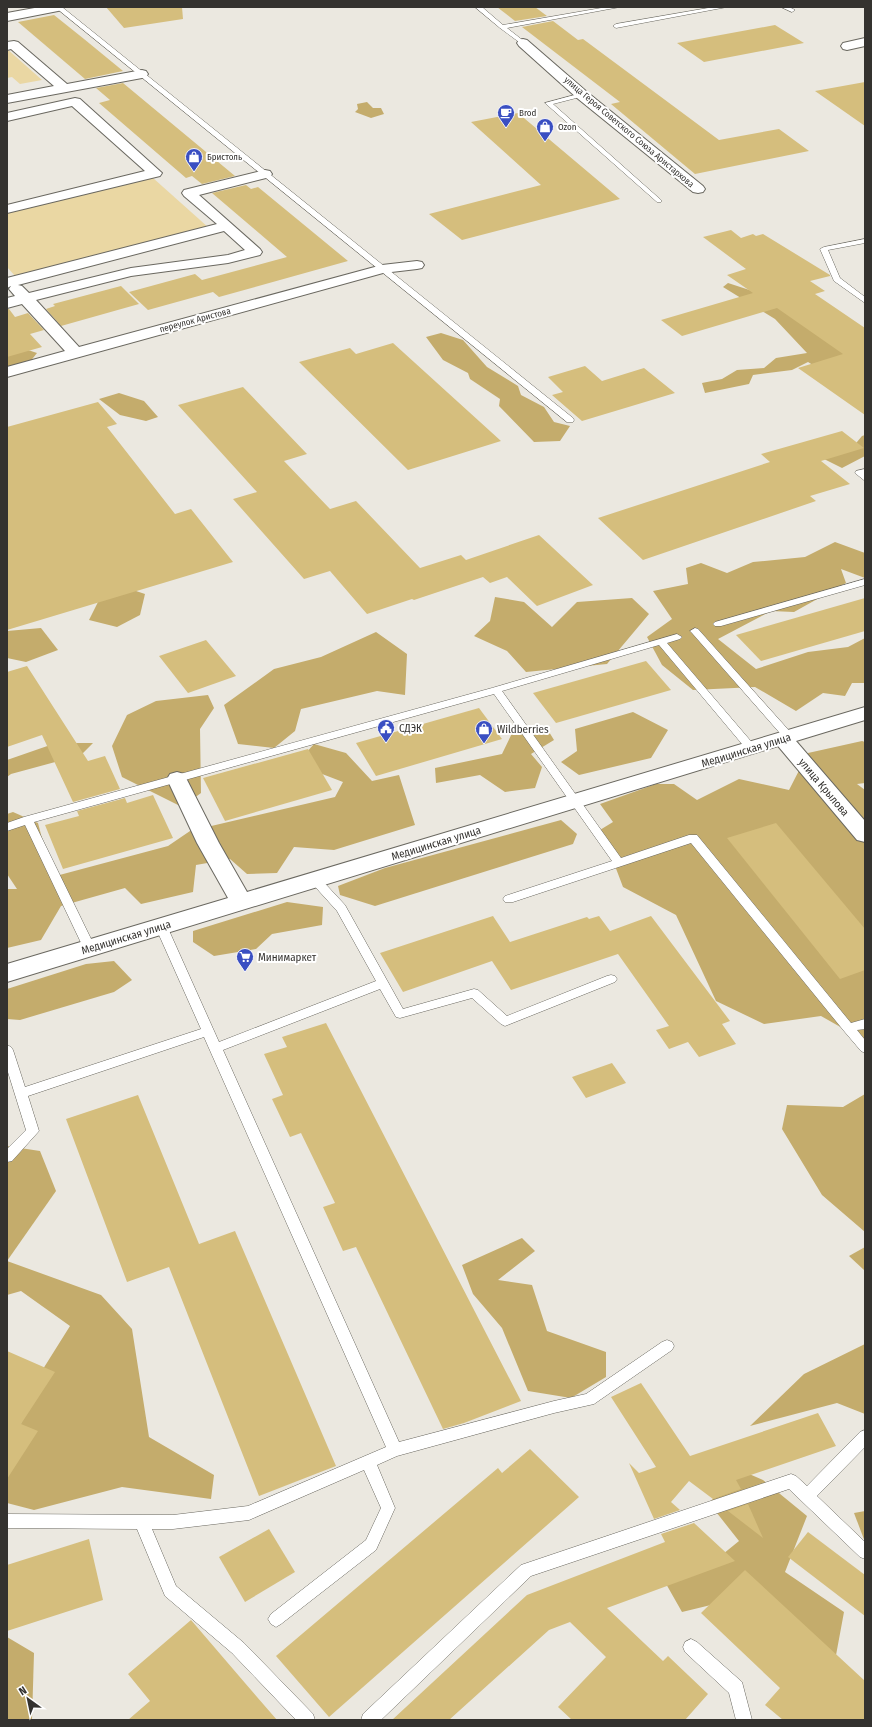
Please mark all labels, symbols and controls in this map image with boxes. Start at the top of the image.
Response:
street label: улица Героя Советского Союза Аристархова [562,75,696,190]
cafe icon: Brod [496,103,516,128]
place label: Brod [519,108,537,118]
shop icon: Ozon [535,117,555,142]
place label: Ozon [558,122,577,132]
shop icon: Бристоль [184,147,204,172]
place label: Бристоль [207,152,242,162]
street label: переулок Аристова [158,306,232,334]
public building icon: СДЭК [376,718,396,743]
shop icon: Wildberries [474,719,494,744]
place label: СДЭК [399,722,422,735]
place label: Wildberries [497,723,549,736]
street label: Медицинская улица [700,731,792,770]
street label: улица Крылова [796,756,852,819]
street label: Медицинская улица [390,824,482,863]
street label: Медицинская улица [80,918,172,957]
supermarket icon: Минимаркет [235,947,255,972]
place label: Минимаркет [258,951,317,964]
north arrow [8,1679,48,1719]
text: N [17,1684,29,1698]

